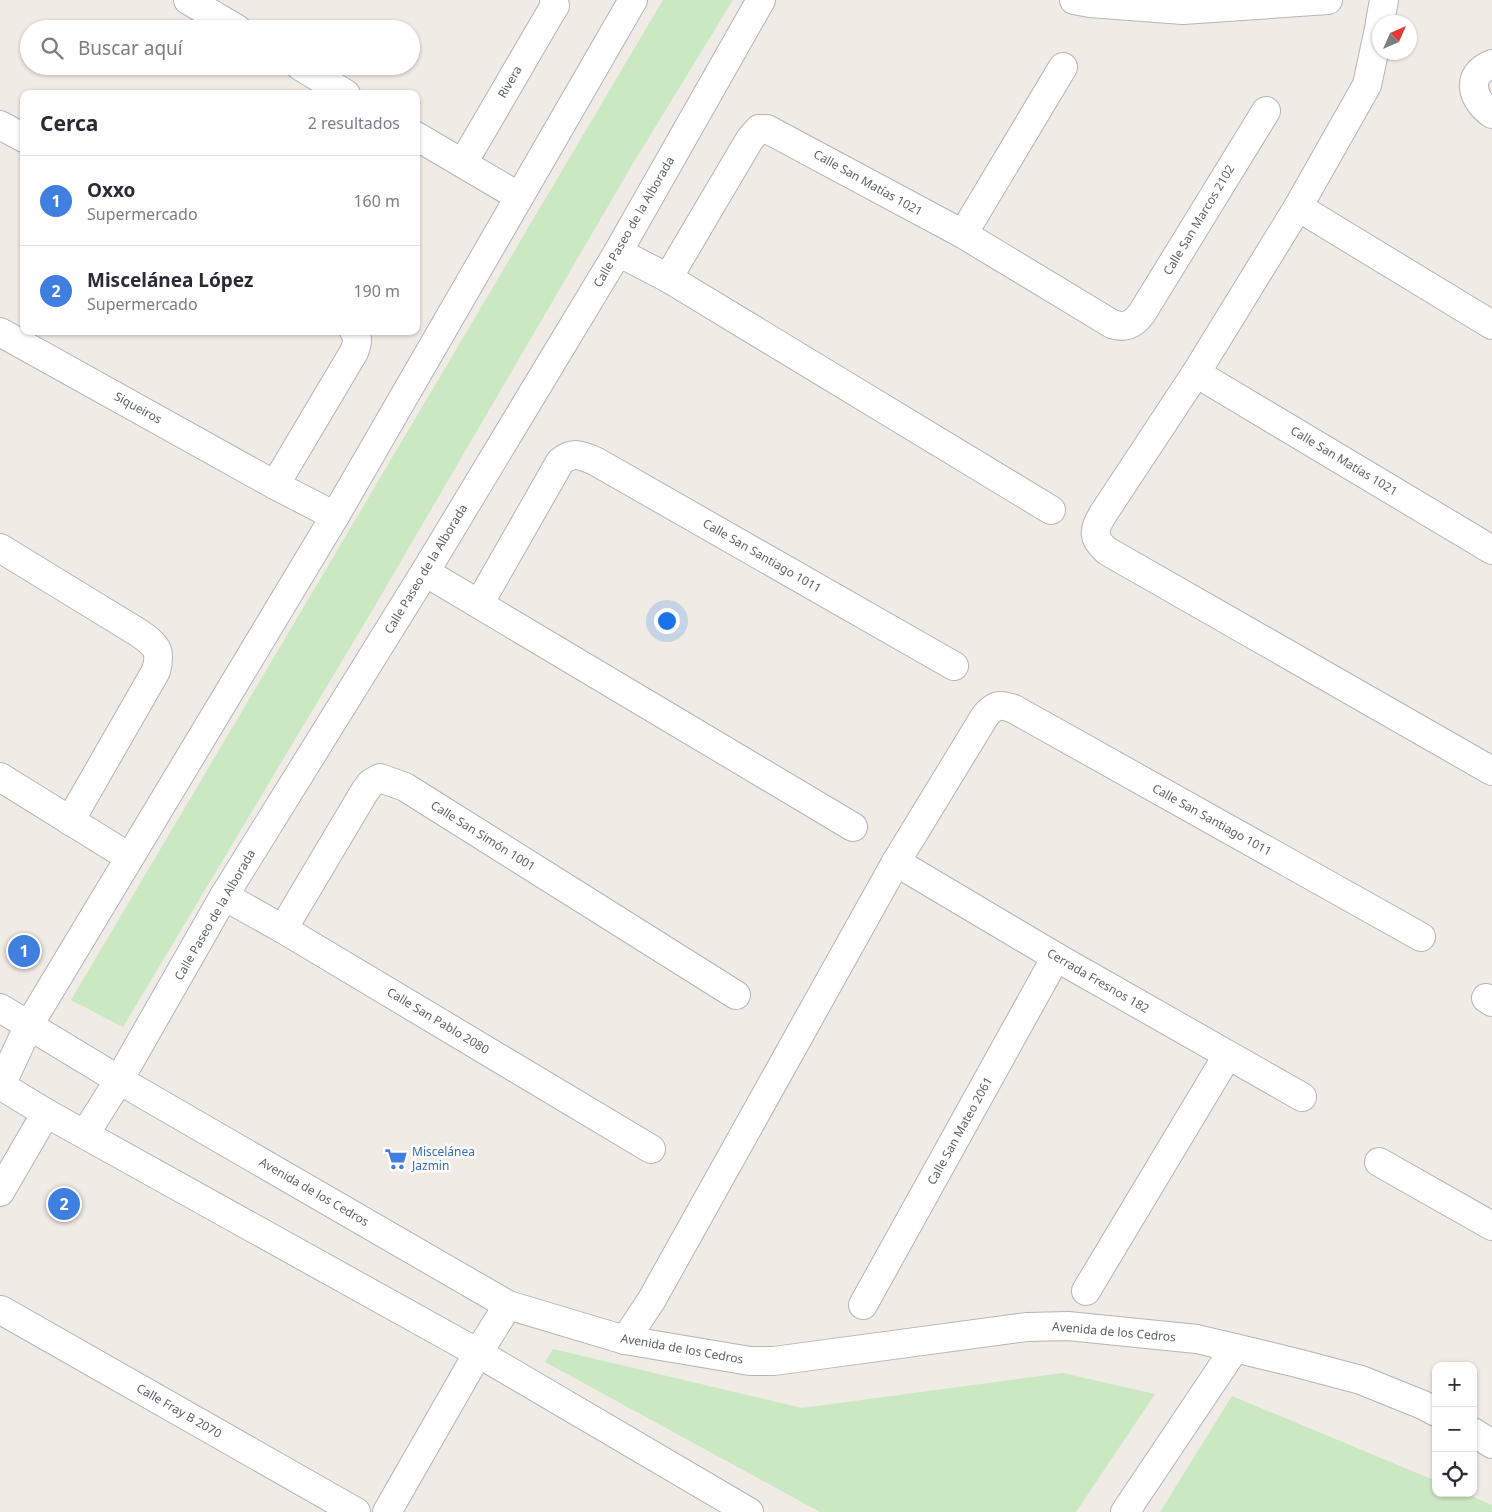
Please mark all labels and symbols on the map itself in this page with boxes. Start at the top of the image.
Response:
north arrow [1372,15,1417,60]
street label: Rivera [493,62,526,101]
street label: Calle San Matías 1021 [811,145,926,220]
street label: Calle Paseo de la Alborada [589,153,678,290]
street label: Calle San Marcos 2102 [1159,161,1238,278]
street label: Siqueiros [111,388,165,428]
street label: Calle San Matías 1021 [1287,422,1401,499]
street label: Calle Paseo de la Alborada [380,501,471,637]
street label: Calle San Santiago 1011 [700,515,825,597]
your location [654,608,680,634]
street label: Calle San Santiago 1011 [1149,780,1275,860]
street label: Calle San Simón 1001 [428,796,539,875]
street label: Calle Paseo de la Alborada [170,846,259,983]
pin: 1 [8,932,40,970]
street label: Cerrada Fresnos 182 [1044,944,1153,1017]
street label: Calle San Pablo 2080 [384,983,493,1058]
street label: Calle San Mateo 2061 [923,1074,996,1188]
place label: Miscelánea Jazmin [411,1143,475,1174]
supermarket icon: Miscelánea Jazmin [383,1146,409,1172]
street label: Avenida de los Cedros [256,1153,373,1230]
pin: 2 [48,1185,80,1223]
street label: Avenida de los Cedros [1051,1318,1177,1345]
street label: Avenida de los Cedros [619,1329,745,1368]
street label: Calle Fray B 2070 [134,1379,225,1442]

